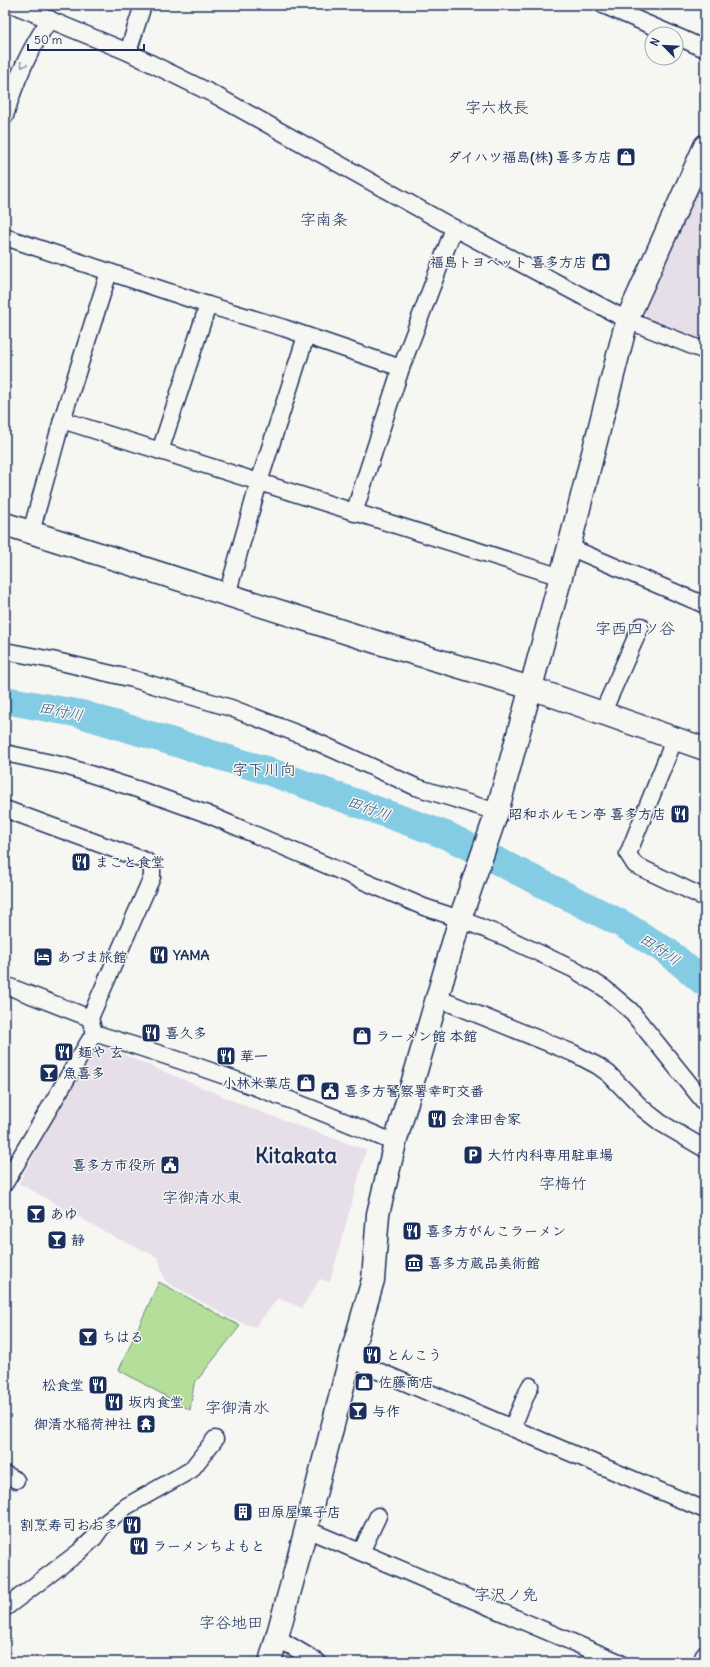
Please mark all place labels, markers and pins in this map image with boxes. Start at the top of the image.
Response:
shop icon: ダイハツ福島(株) 喜多方店 [615,146,637,168]
place label: ダイハツ福島(株) 喜多方店 [448,148,612,166]
shop icon: 福島トヨペット 喜多方店 [590,251,612,273]
place label: 福島トヨペット 喜多方店 [430,253,587,271]
restaurant icon: 昭和ホルモン亭 喜多方店 [669,803,691,825]
place label: 昭和ホルモン亭 喜多方店 [509,805,666,823]
restaurant icon: まこと食堂 [70,851,92,873]
place label: まこと食堂 [95,853,165,871]
restaurant icon: YAMA [148,944,170,966]
hotel icon: あづま旅館 [32,946,54,968]
place label: YAMA [172,946,210,964]
place label: あづま旅館 [57,948,127,966]
restaurant icon: 喜久多 [140,1022,162,1044]
place label: 喜久多 [165,1024,207,1042]
shop icon: ラーメン館 本館 [351,1025,373,1047]
place label: ラーメン館 本館 [376,1027,477,1045]
restaurant icon: 麺や 玄 [53,1041,75,1063]
place label: 麺や 玄 [78,1043,123,1061]
restaurant icon: 華一 [215,1045,237,1067]
place label: 華一 [240,1047,268,1065]
bar icon: 魚喜多 [38,1062,60,1084]
place label: 魚喜多 [63,1064,105,1082]
shop icon: 小林米菓店 [295,1072,317,1094]
place label: 小林米菓店 [222,1074,292,1092]
public building icon: 喜多方警察署幸町交番 [319,1080,341,1102]
place label: 喜多方警察署幸町交番 [344,1082,484,1100]
restaurant icon: 会津田舎家 [426,1108,448,1130]
place label: 会津田舎家 [451,1110,521,1128]
parking icon: 大竹内科専用駐車場 [462,1144,484,1166]
place label: 大竹内科専用駐車場 [487,1146,613,1164]
public building icon: 喜多方市役所 [159,1154,181,1176]
place label: 喜多方市役所 [72,1156,156,1174]
bar icon: あゆ [25,1203,47,1225]
place label: あゆ [50,1205,78,1223]
restaurant icon: 喜多方がんこラーメン [401,1220,423,1242]
place label: 喜多方がんこラーメン [426,1222,566,1240]
bar icon: 静 [46,1229,68,1251]
place label: 静 [71,1231,85,1249]
museum icon: 喜多方蔵品美術館 [403,1252,425,1274]
place label: 喜多方蔵品美術館 [428,1254,540,1272]
bar icon: ちはる [77,1326,99,1348]
place label: ちはる [102,1328,144,1346]
restaurant icon: とんこう [361,1344,383,1366]
place label: とんこう [386,1346,442,1364]
shop icon: 佐藤商店 [353,1371,375,1393]
place label: 佐藤商店 [378,1373,434,1391]
restaurant icon: 松食堂 [87,1374,109,1396]
place label: 松食堂 [42,1376,84,1394]
restaurant icon: 坂内食堂 [103,1391,125,1413]
place label: 坂内食堂 [128,1393,184,1411]
bar icon: 与作 [347,1400,369,1422]
place label: 与作 [372,1402,400,1420]
temple icon: 御清水稲荷神社 [135,1413,157,1435]
place label: 御清水稲荷神社 [34,1415,132,1433]
building icon: 田原屋菓子店 [232,1501,254,1523]
place label: 田原屋菓子店 [257,1503,341,1521]
restaurant icon: 割烹寿司おお多 [121,1514,143,1536]
place label: 割烹寿司おお多 [20,1516,118,1534]
restaurant icon: ラーメンちよもと [128,1535,150,1557]
place label: ラーメンちよもと [153,1537,265,1555]

